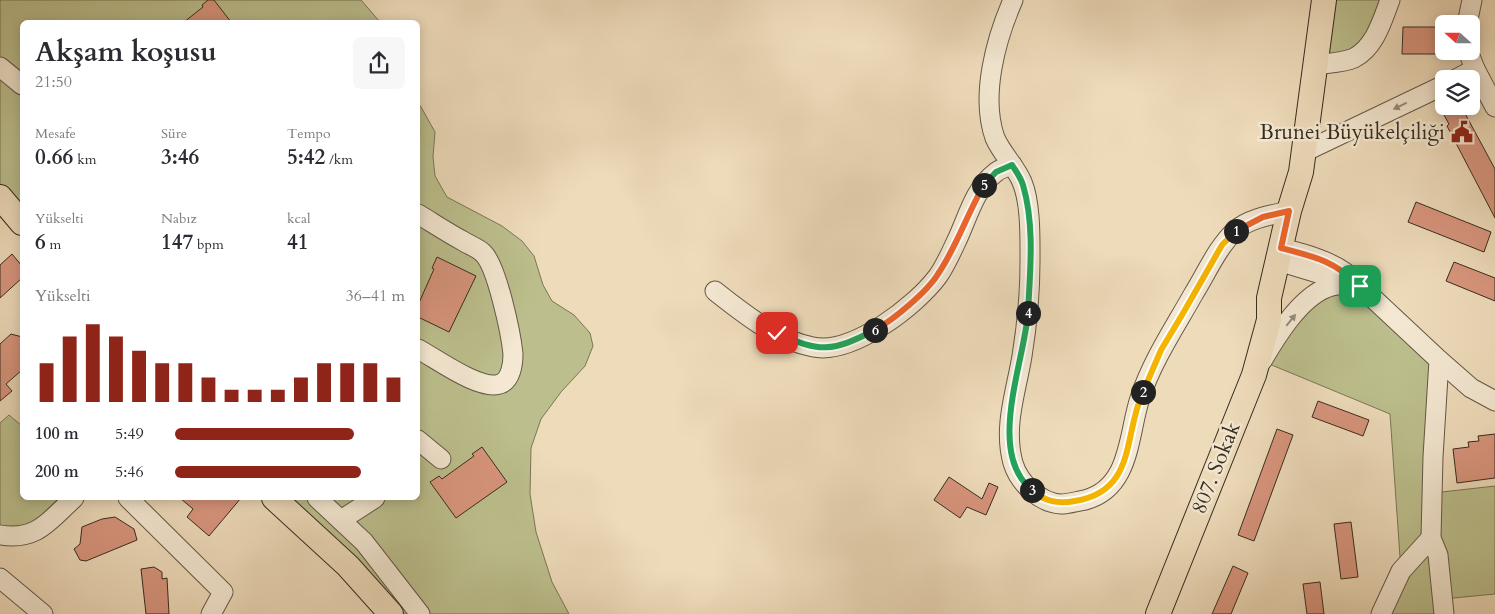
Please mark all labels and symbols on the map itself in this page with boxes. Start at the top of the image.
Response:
north arrow [1435,15,1480,60]
one-way arrow [1393,102,1407,110]
place label: Brunei Büyükelçiliği [1260,118,1445,147]
public building icon: Brunei Büyükelçiliği [1449,119,1475,145]
pin: 5 [972,172,996,198]
pin: 1 [1224,218,1248,244]
pin [1339,265,1381,307]
pin: 4 [1016,300,1040,326]
pin [756,312,798,354]
one-way arrow [1285,313,1296,326]
pin: 6 [862,318,888,342]
pin: 2 [1130,380,1156,404]
street label: 807. Sokak [1184,417,1248,518]
pin: 3 [1020,478,1044,502]

